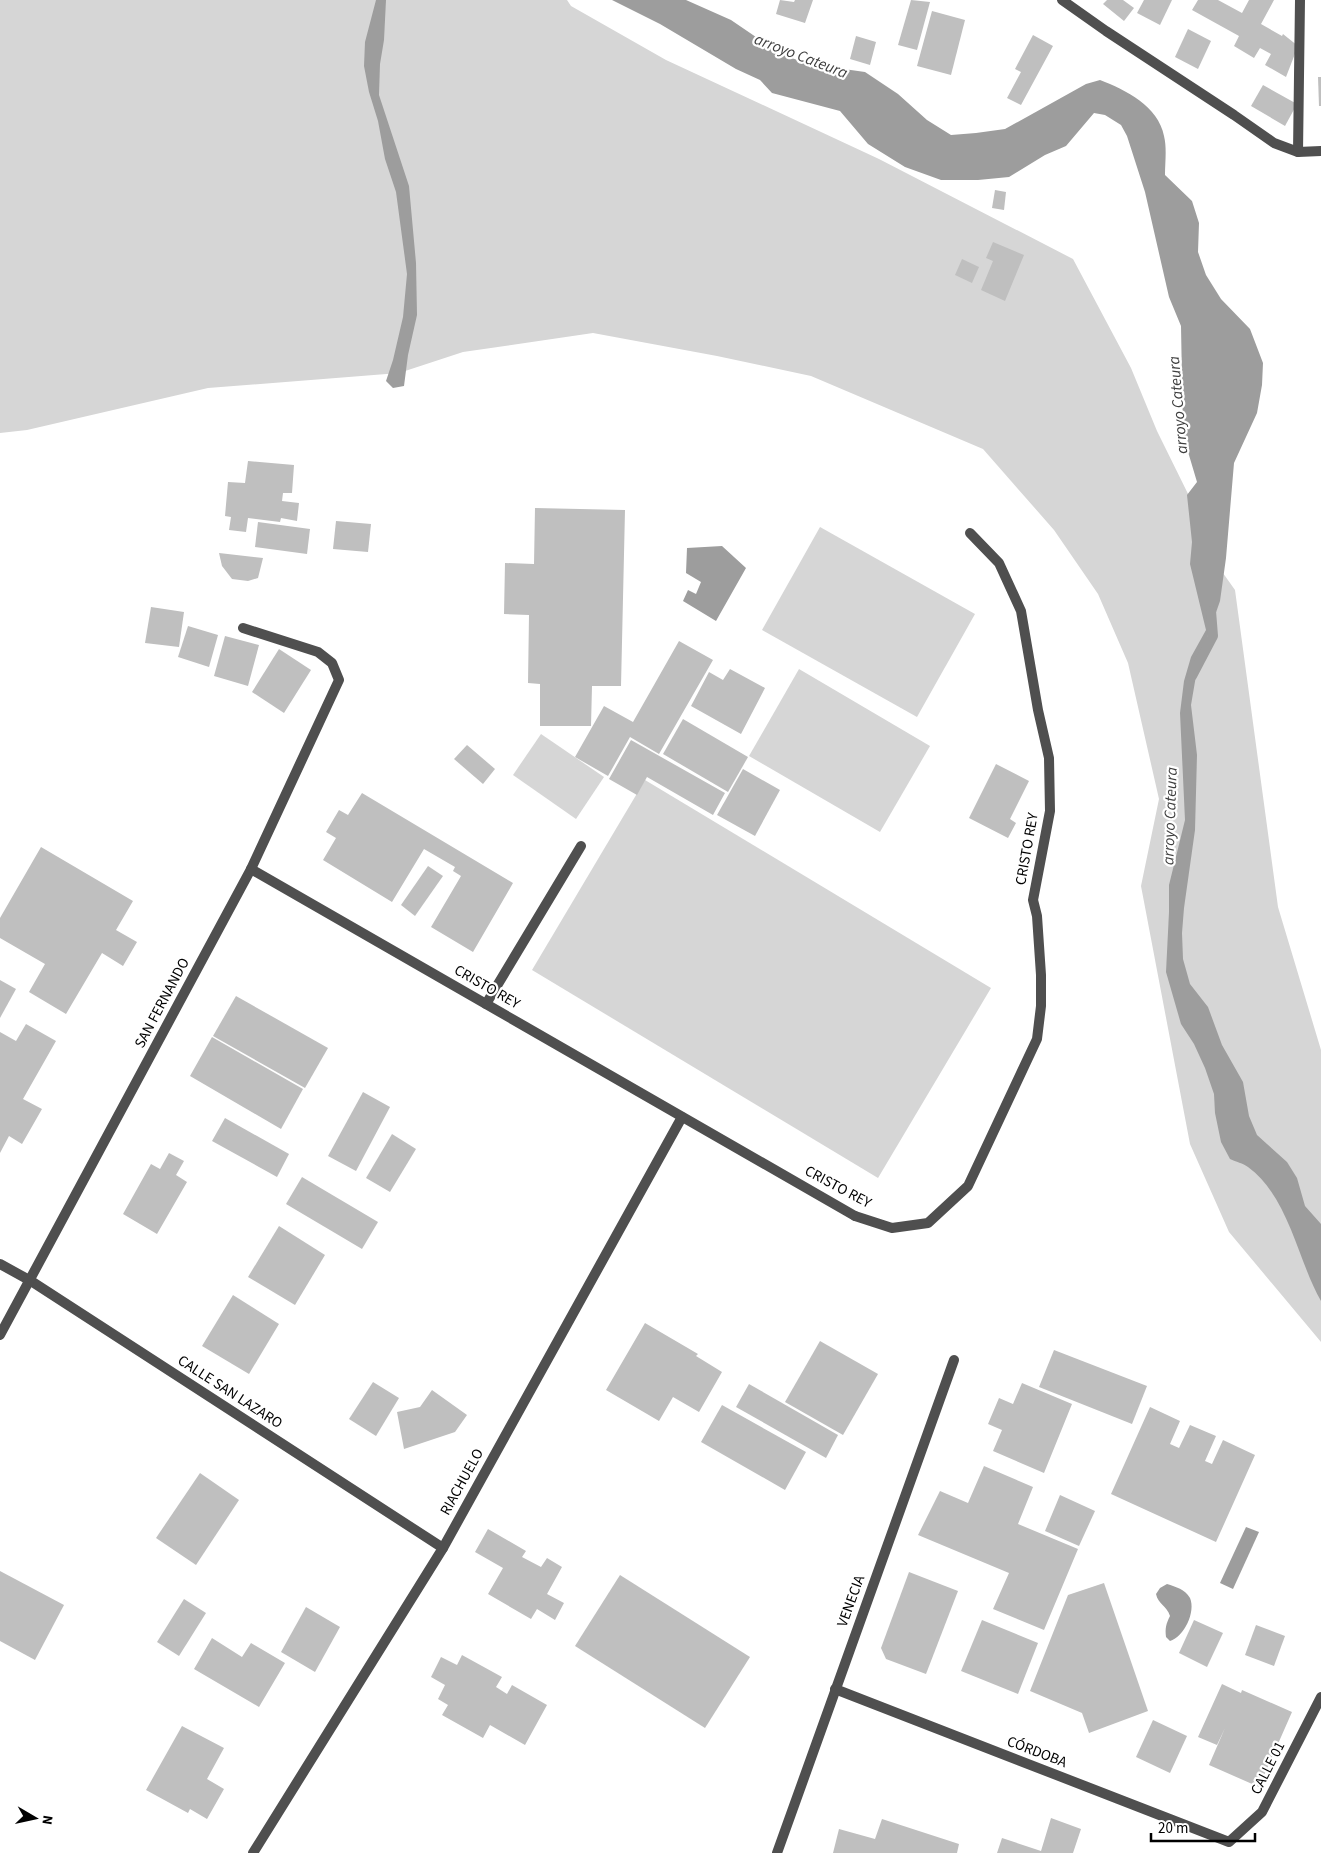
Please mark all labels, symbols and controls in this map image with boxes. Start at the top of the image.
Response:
water label: arroyo Cateura [751,28,851,84]
water label: arroyo Cateura [1163,355,1193,455]
water label: arroyo Cateura [1157,766,1183,865]
street label: CRISTO REY [1010,810,1044,887]
street label: SAN FERNANDO [129,954,195,1052]
street label: CRISTO REY [450,960,525,1015]
street label: CRISTO REY [801,1161,876,1214]
street label: CALLE SAN LAZARO [174,1350,287,1434]
street label: RIACHUELO [435,1445,489,1519]
street label: VENECIA [832,1571,870,1630]
street label: CÓRDOBA [1004,1731,1071,1773]
street label: CALLE 01 [1246,1738,1290,1798]
north arrow [10,1793,60,1843]
scale bar [1151,1810,1255,1842]
text: N [36,1814,57,1826]
text: 20 m [1158,1818,1188,1839]

